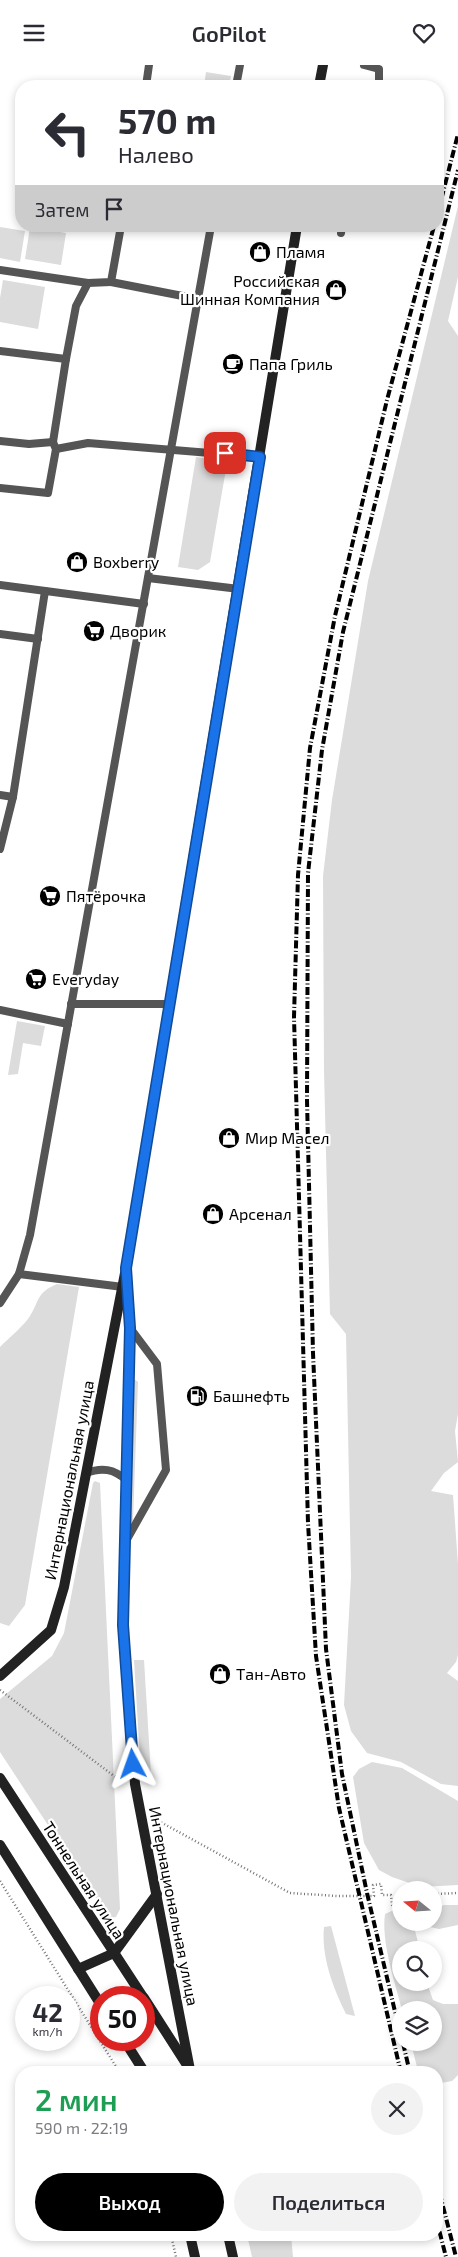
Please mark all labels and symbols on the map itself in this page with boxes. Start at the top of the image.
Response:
shop icon: Пламя [248,240,272,264]
place label: Пламя [276,242,325,261]
place label: Российская Шинная Компания [180,271,320,308]
shop icon: Российская Шинная Компания [324,278,348,302]
cafe icon: Папа Гриль [221,352,245,376]
place label: Папа Гриль [249,354,333,373]
pin [204,432,246,474]
shop icon: Boxberry [65,550,89,574]
place label: Boxberry [93,552,160,571]
supermarket icon: Дворик [82,619,106,643]
place label: Дворик [110,621,167,640]
supermarket icon: Пятёрочка [38,884,62,908]
place label: Пятёрочка [66,886,146,905]
supermarket icon: Everyday [24,967,48,991]
place label: Everyday [52,969,120,988]
shop icon: Мир Масел [217,1126,241,1150]
place label: Мир Масел [245,1128,330,1147]
shop icon: Арсенал [201,1202,225,1226]
place label: Арсенал [229,1204,292,1223]
street label: Интернациональная улица [40,1379,98,1581]
fuel station icon: Башнефть [185,1384,209,1408]
place label: Башнефть [213,1386,290,1405]
shop icon: Тан-Авто [208,1662,232,1686]
place label: Тан-Авто [236,1664,306,1683]
position arrow [106,1737,158,1789]
street label: Интернациональная улица [145,1805,203,2007]
street label: Тоннельная улица [39,1817,129,1943]
north arrow [392,1881,442,1931]
speed limit sign: 50 [90,1986,155,2051]

